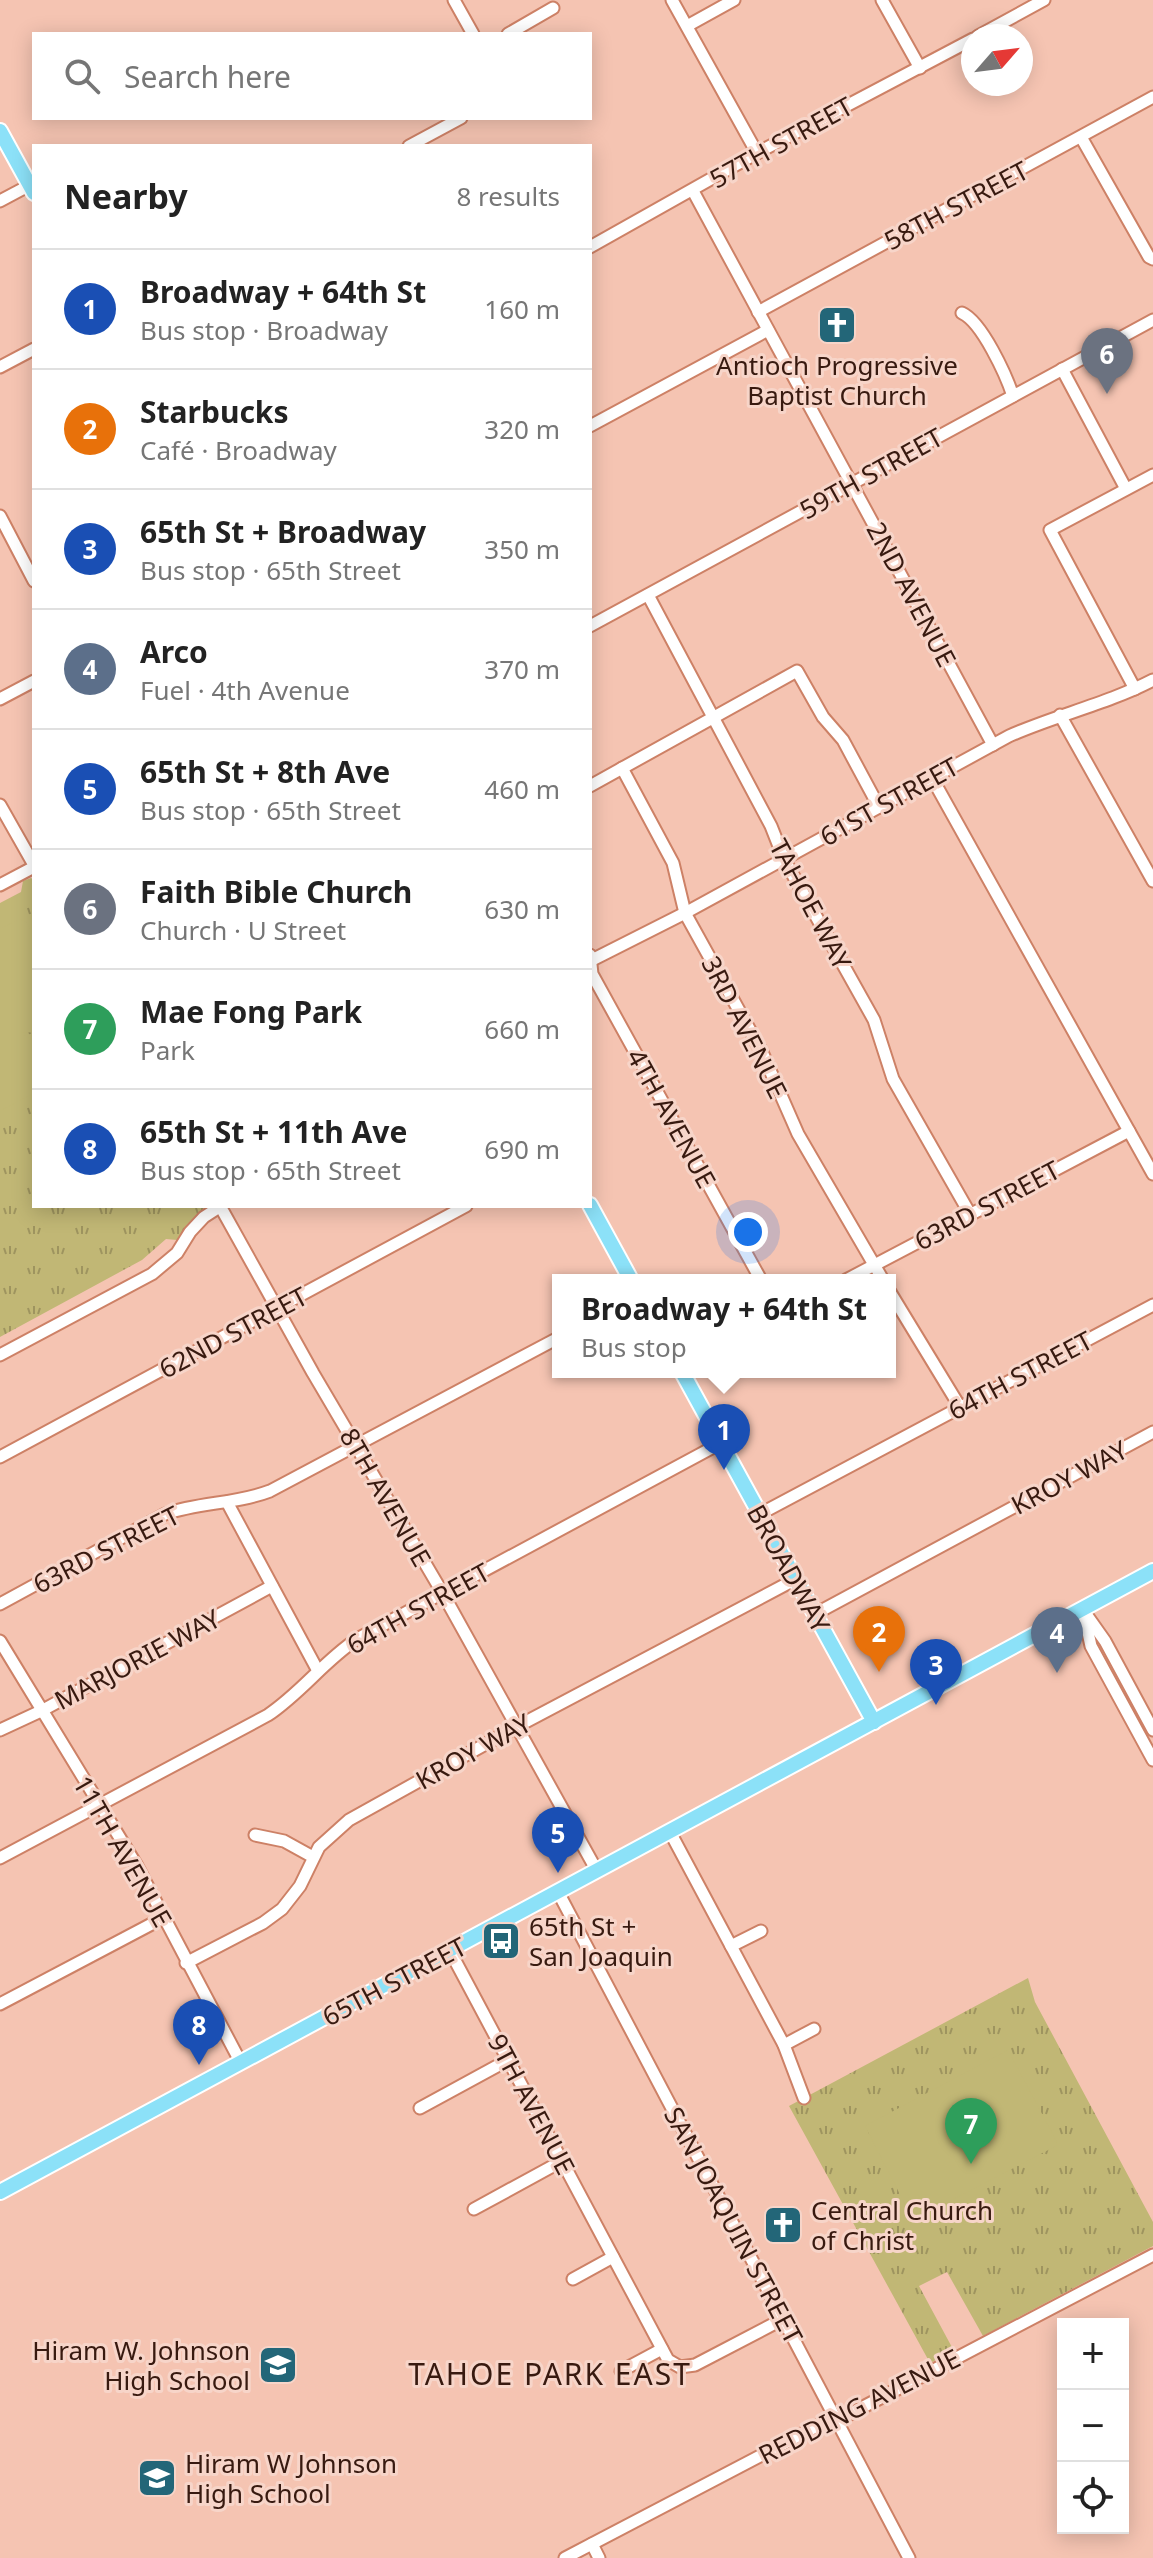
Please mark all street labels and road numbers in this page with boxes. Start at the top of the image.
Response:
street label: 57TH STREET [703,88,860,196]
street label: 58TH STREET [878,152,1035,258]
street label: 59TH STREET [793,419,950,527]
street label: 2ND AVENUE [859,515,965,673]
street label: 61ST STREET [813,748,965,854]
street label: TAHOE WAY [762,832,861,976]
street label: 3RD AVENUE [694,949,796,1105]
street label: 4TH AVENUE [619,1042,725,1194]
street label: 63RD STREET [908,1151,1067,1258]
street label: 62ND STREET [152,1277,314,1386]
street label: 64TH STREET [942,1322,1099,1428]
street label: 8TH AVENUE [332,1421,440,1573]
street label: KROY WAY [1005,1431,1134,1523]
street label: 63RD STREET [27,1496,186,1601]
street label: BROADWAY [739,1498,839,1639]
street label: 64TH STREET [340,1554,497,1662]
street label: MARJORIE WAY [48,1600,226,1718]
street label: KROY WAY [409,1704,537,1797]
street label: 11TH AVENUE [65,1769,181,1933]
street label: 65TH STREET [316,1928,473,2034]
street label: 9TH AVENUE [480,2027,584,2181]
street label: SAN JOAQUIN STREET [656,2100,812,2350]
street label: REDDING AVENUE [752,2340,966,2472]

